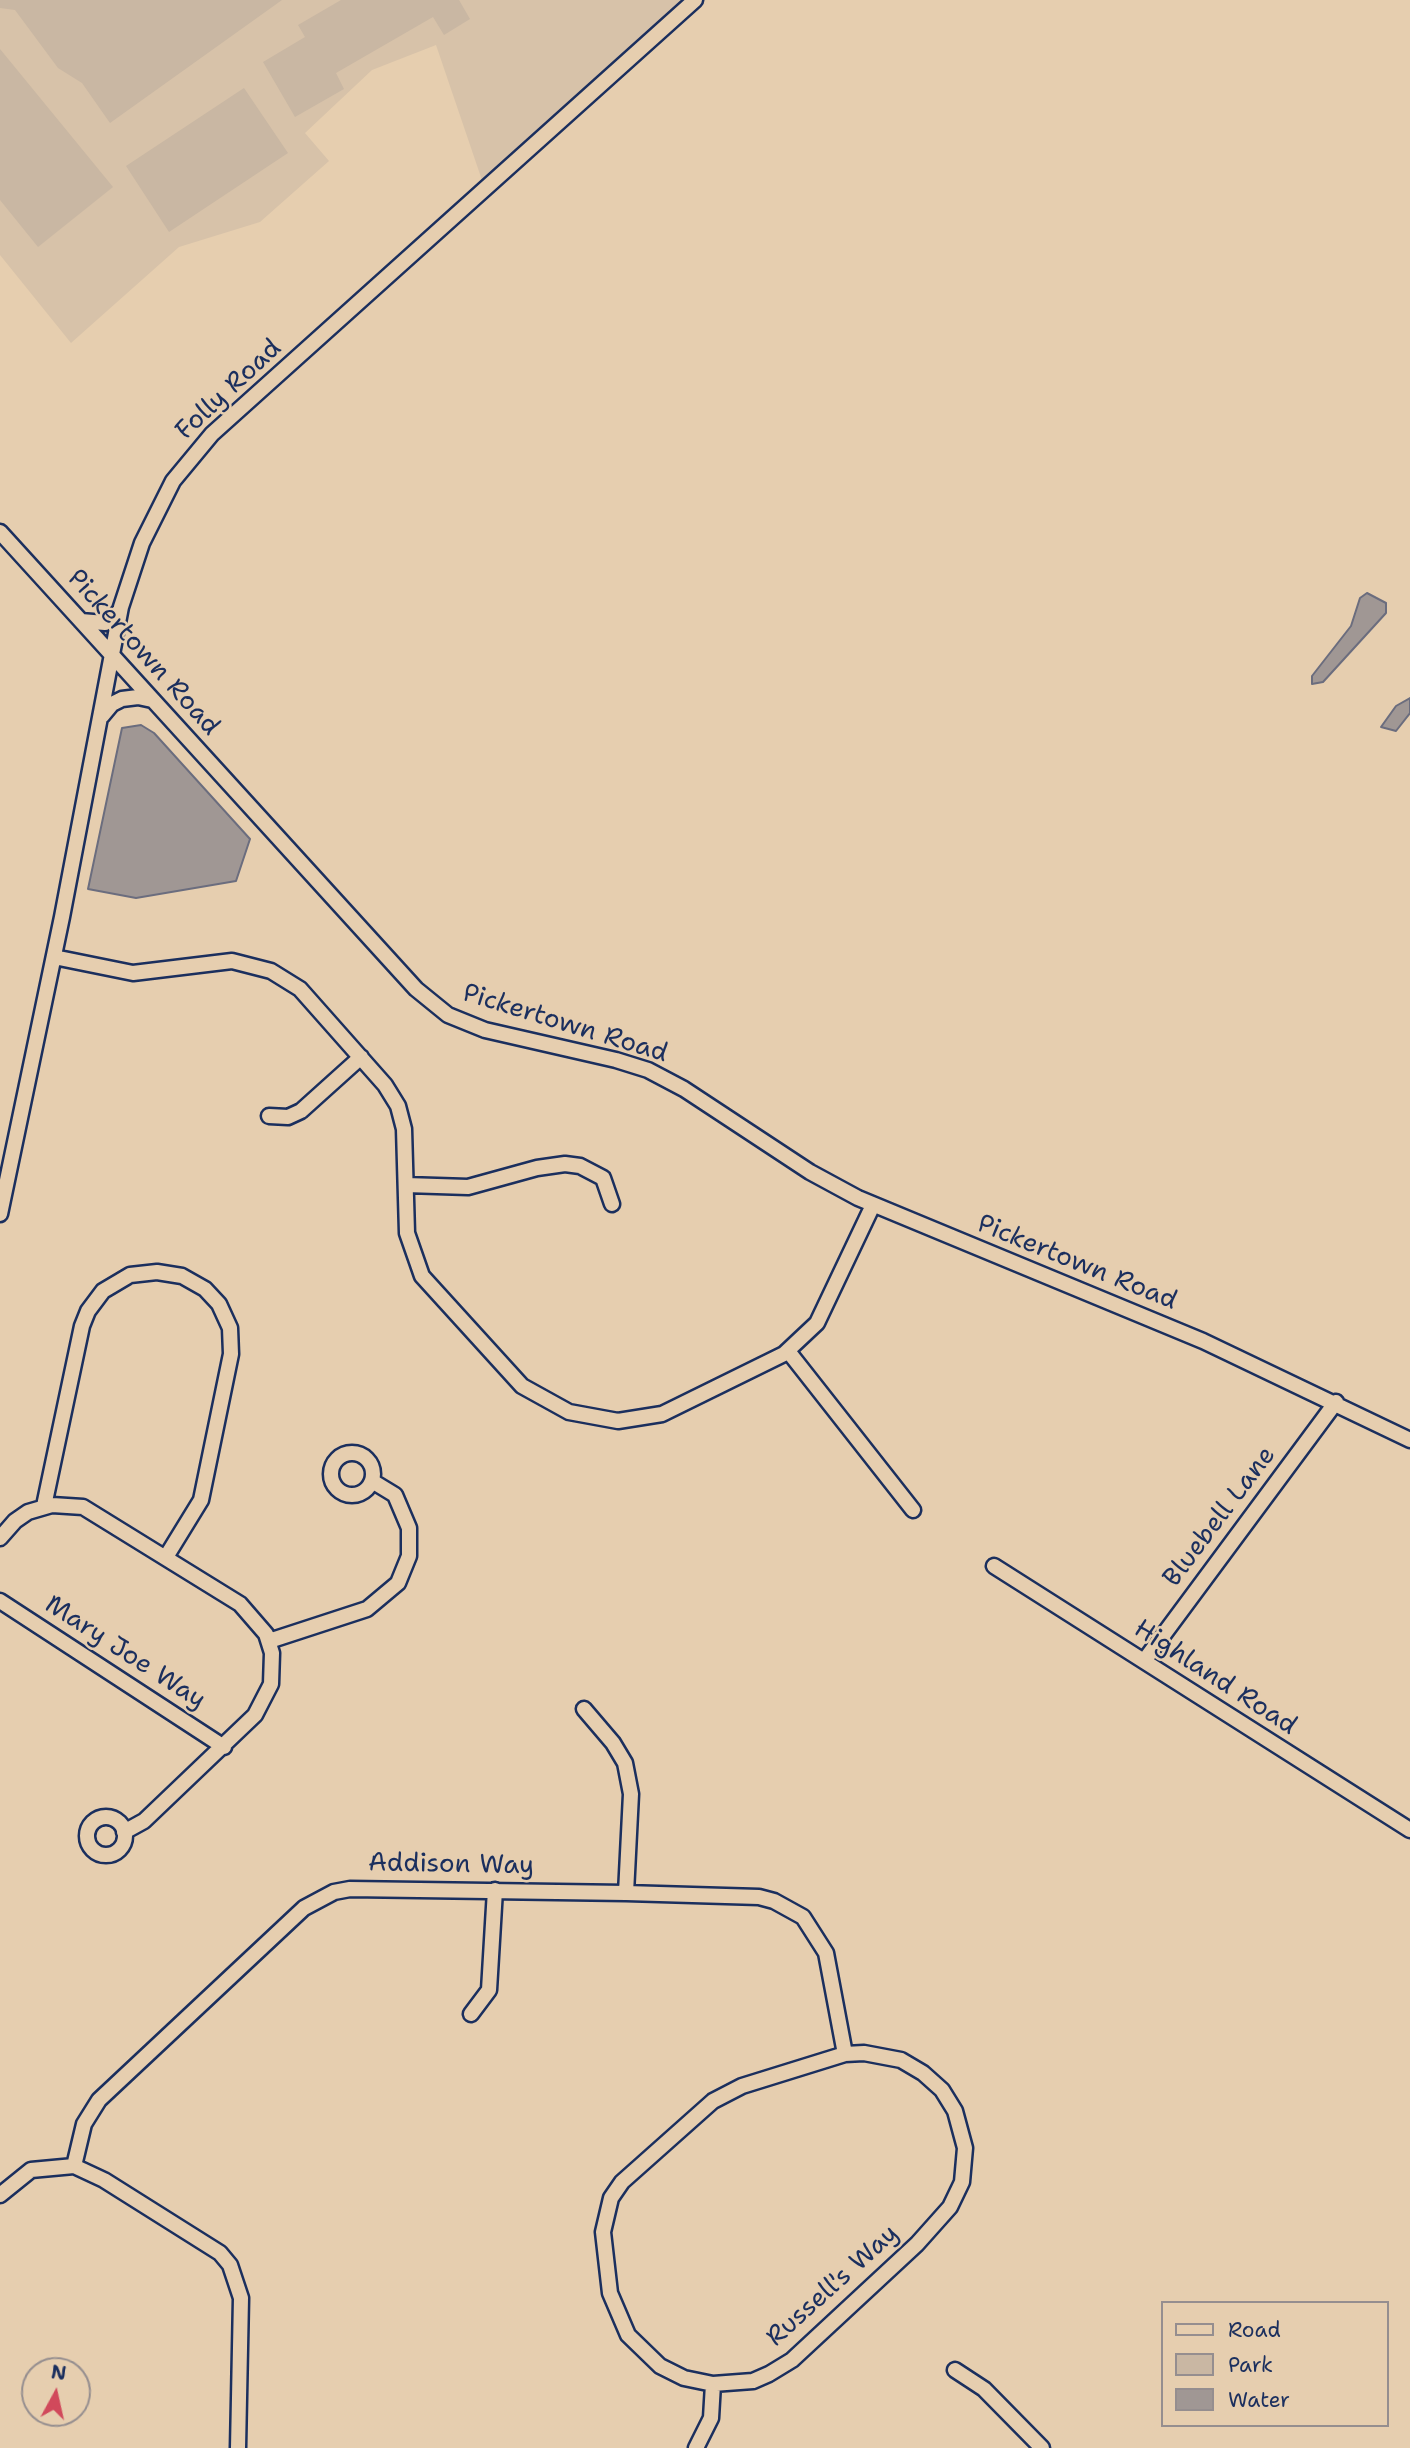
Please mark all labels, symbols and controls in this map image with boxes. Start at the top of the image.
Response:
street label: Folly Road [170,333,288,447]
street label: Pickertown Road [60,564,226,742]
street label: Pickertown Road [459,978,671,1070]
street label: Pickertown Road [973,1209,1181,1317]
street label: Bluebell Lane [1157,1441,1283,1593]
street label: Mary Joe Way [39,1589,211,1717]
street label: Highland Road [1128,1614,1302,1742]
street label: Addison Way [368,1848,534,1882]
street label: Russell's Way [760,2218,906,2354]
legend [1162,2301,1389,2427]
text: Road [1228,2316,1281,2344]
text: Park [1228,2351,1273,2379]
north arrow [21,2357,91,2427]
text: N [50,2359,68,2386]
text: Water [1228,2386,1290,2414]

